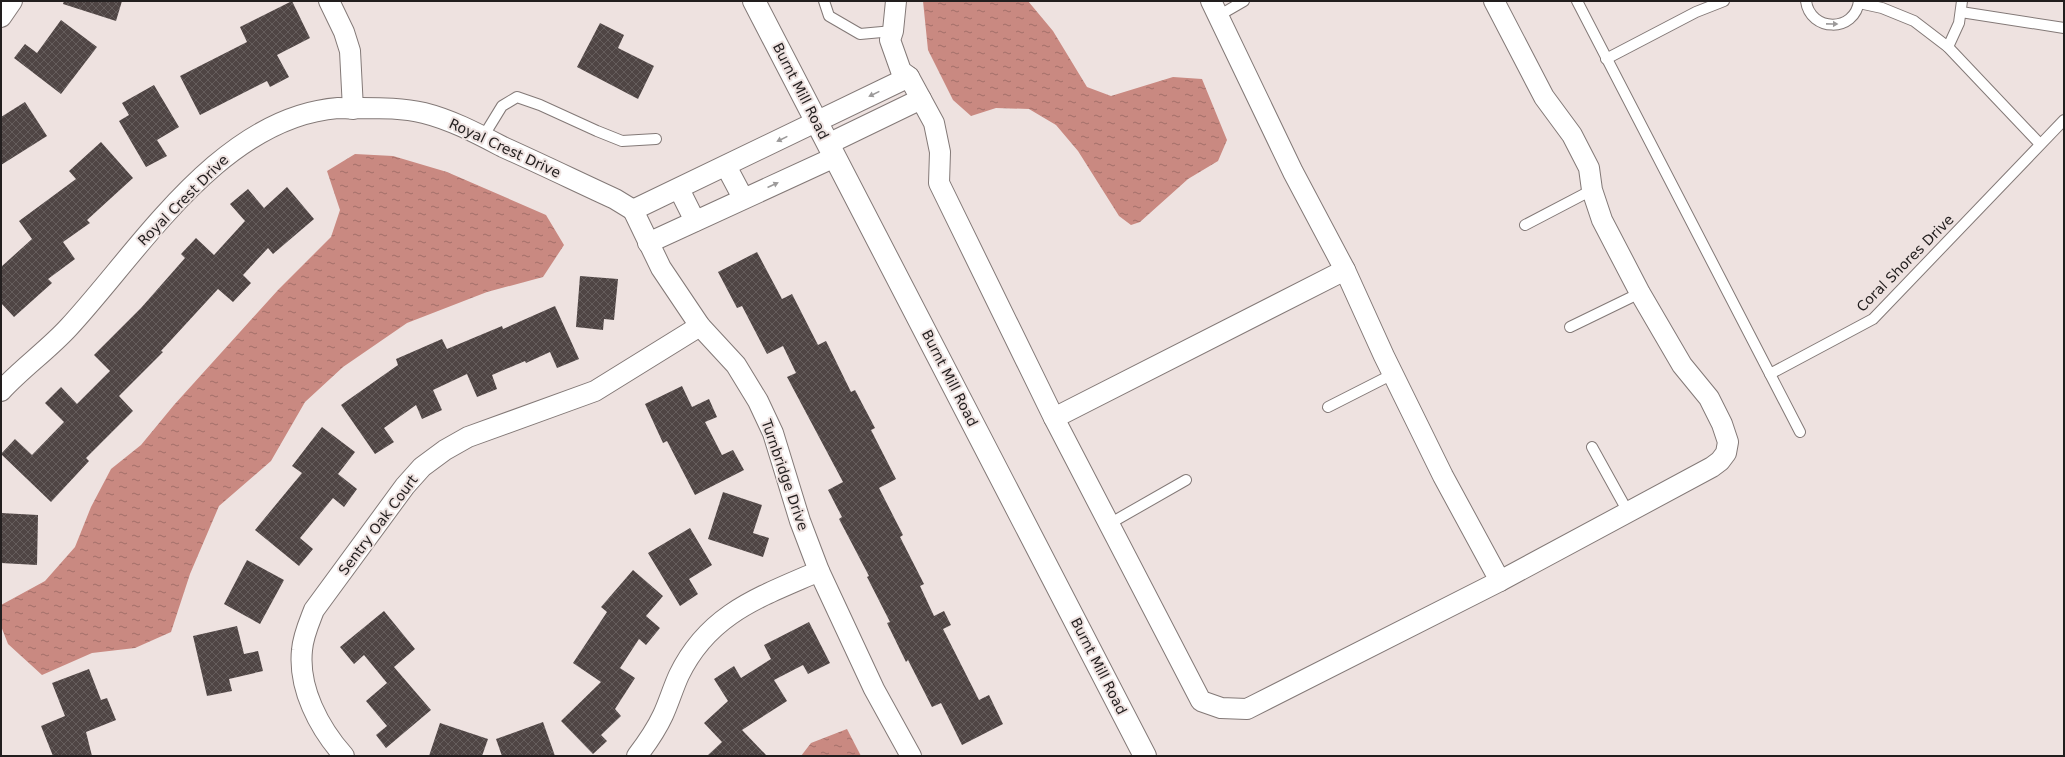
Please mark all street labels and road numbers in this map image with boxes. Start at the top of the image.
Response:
street label: Burnt Mill Road [770,40,832,142]
street label: Royal Crest Drive [447,115,563,181]
street label: Royal Crest Drive [134,151,232,249]
street label: Coral Shores Drive [1853,211,1957,315]
street label: Burnt Mill Road [919,327,981,429]
street label: Turnbridge Drive [758,416,812,533]
street label: Sentry Oak Court [335,471,421,578]
street label: Burnt Mill Road [1068,615,1130,717]

